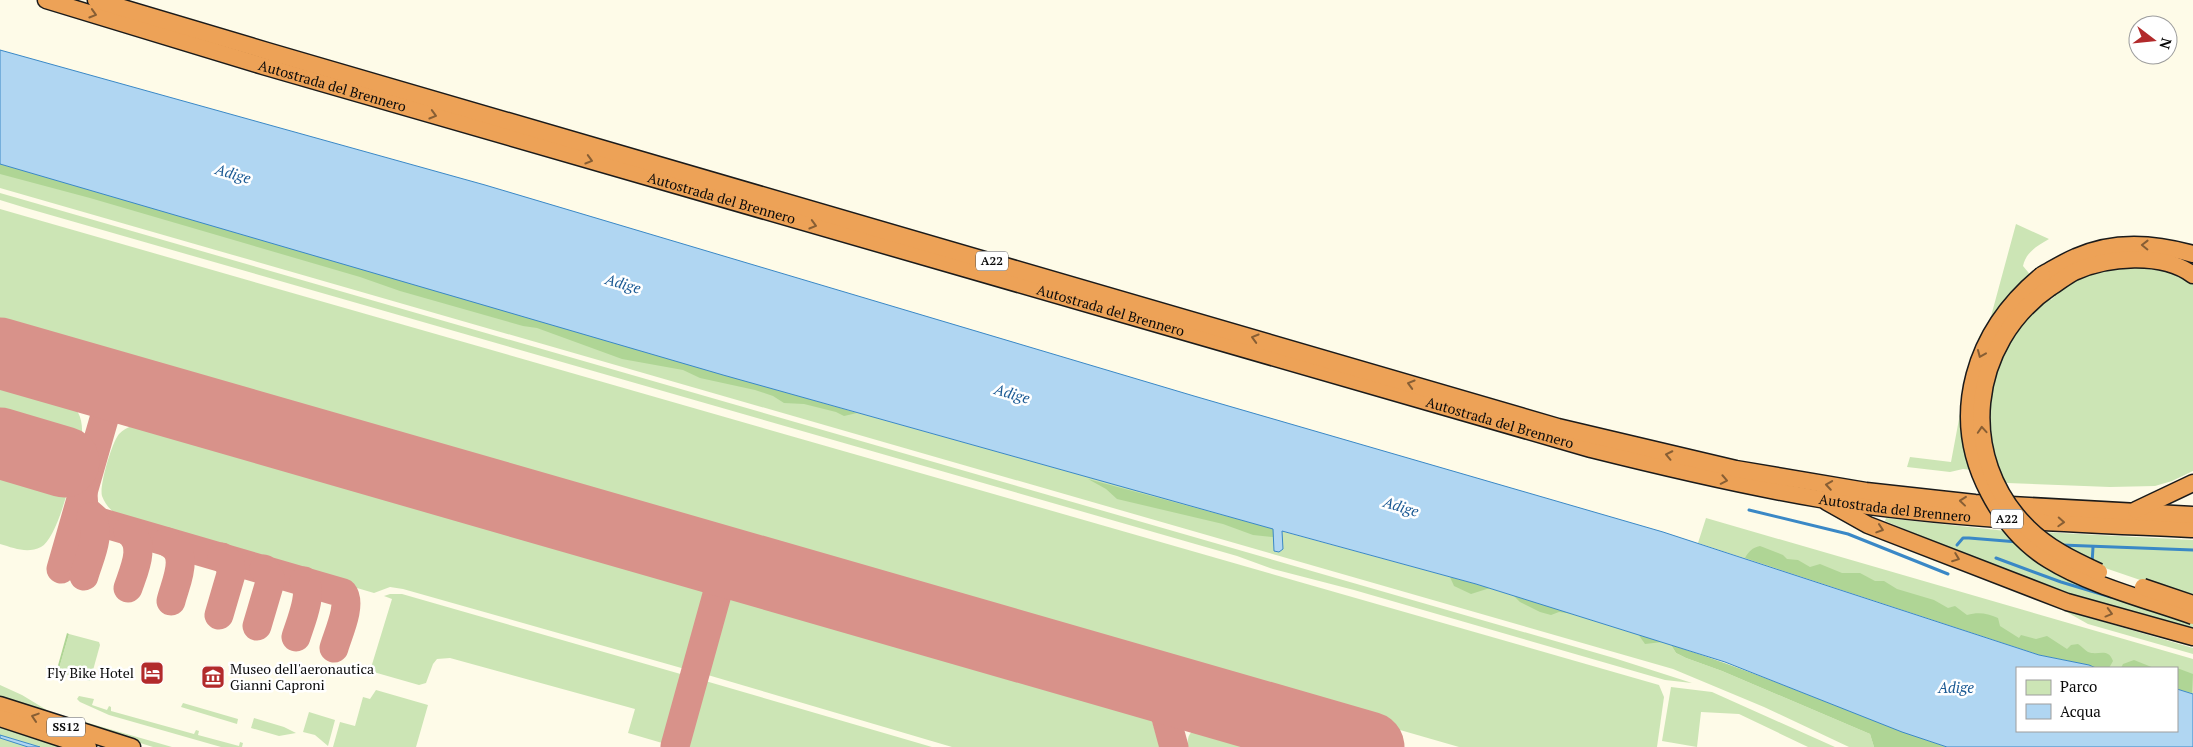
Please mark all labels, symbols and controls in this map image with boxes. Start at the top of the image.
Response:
one-way arrow [88,9,96,19]
north arrow [2128,15,2178,65]
text: N [2155,36,2177,52]
street label: Autostrada del Brennero [256,55,409,116]
one-way arrow [429,109,437,119]
one-way arrow [585,154,594,165]
water label: Adige [212,158,254,188]
street label: Autostrada del Brennero [646,167,798,228]
one-way arrow [808,219,816,229]
one-way arrow [2141,240,2149,250]
road number: A22 [976,252,1008,270]
water label: Adige [602,268,644,298]
street label: Autostrada del Brennero [1035,280,1187,340]
one-way arrow [1252,334,1260,344]
one-way arrow [1976,349,1987,358]
water label: Adige [991,378,1033,408]
one-way arrow [1408,379,1416,389]
street label: Autostrada del Brennero [1424,392,1576,453]
one-way arrow [1976,426,1987,434]
one-way arrow [1665,450,1674,460]
one-way arrow [1719,474,1728,485]
one-way arrow [1824,480,1832,491]
street label: Autostrada del Brennero [1818,489,1972,526]
water label: Adige [1380,491,1422,521]
one-way arrow [1959,496,1967,507]
road number: A22 [1991,509,2023,528]
one-way arrow [2057,517,2065,528]
one-way arrow [1875,523,1884,533]
one-way arrow [1952,552,1960,562]
one-way arrow [2105,608,2113,618]
place label: Museo dell'aeronautica Gianni Caproni [230,659,374,694]
hotel icon: Fly Bike Hotel [139,660,165,686]
place label: Fly Bike Hotel [47,663,134,682]
museum icon: Museo dell'aeronautica Gianni Caproni [200,664,226,690]
legend [2016,667,2178,732]
text: Parco [2060,676,2097,696]
water label: Adige [1937,677,1974,697]
text: Acqua [2060,701,2101,721]
one-way arrow [31,712,40,722]
road number: SS12 [47,718,85,736]

